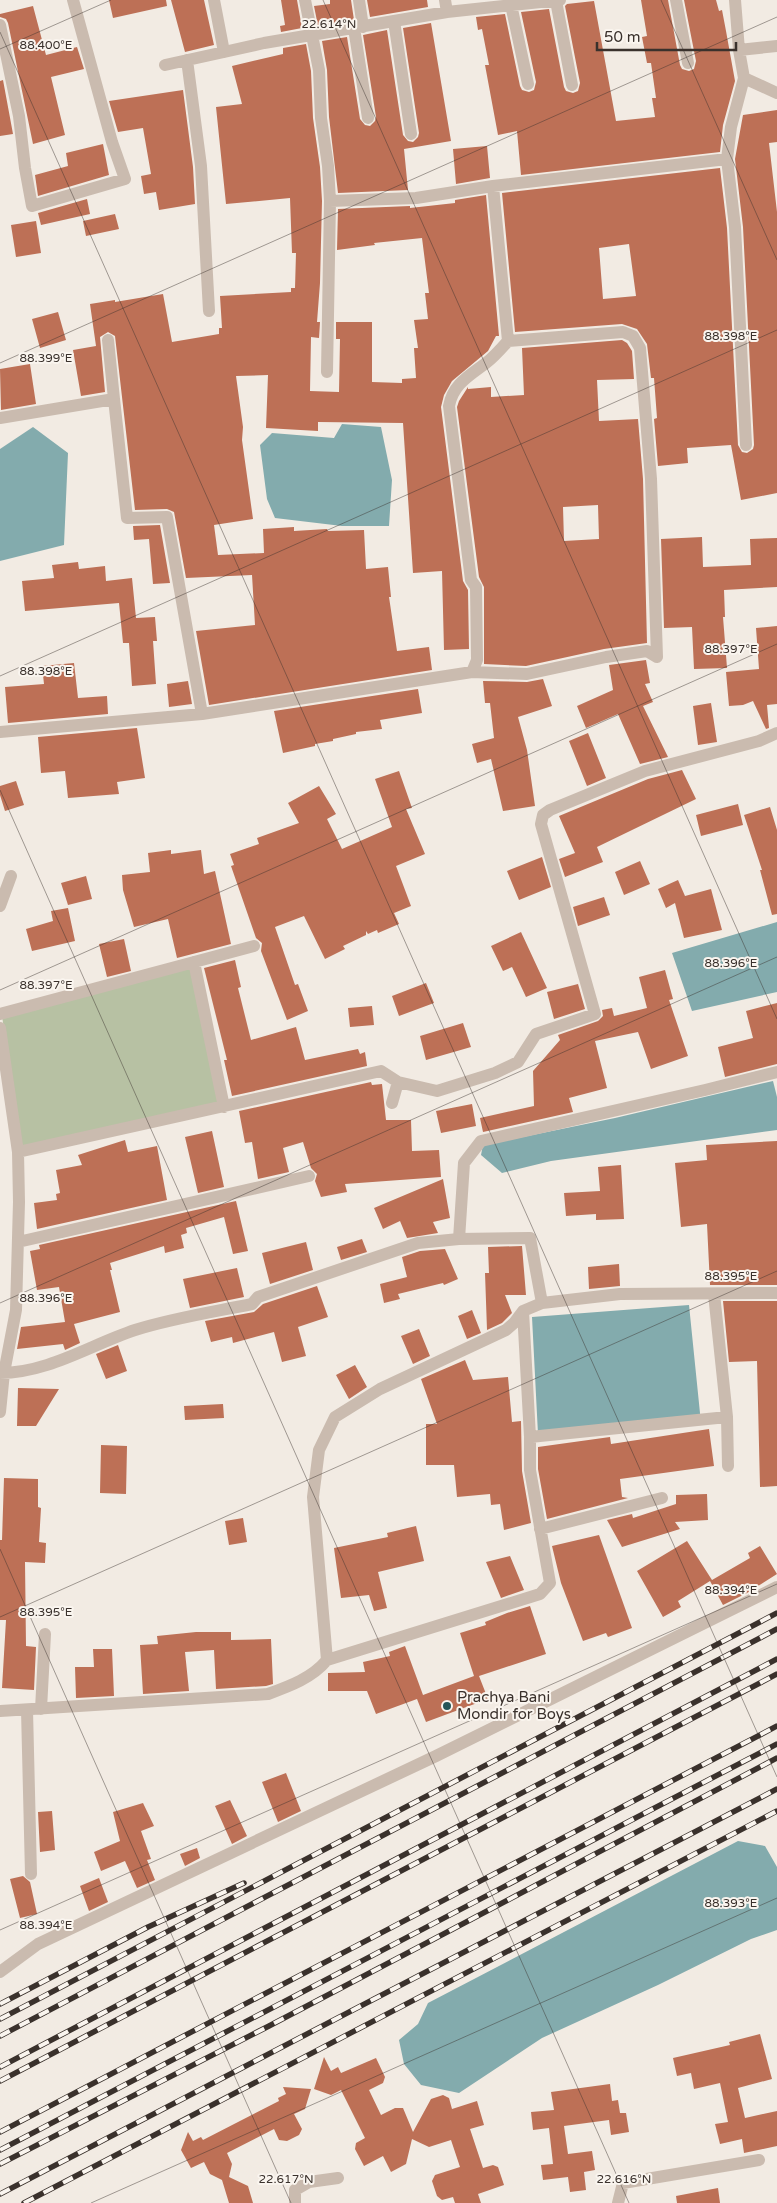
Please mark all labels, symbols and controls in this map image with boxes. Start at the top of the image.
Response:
text: 22.614°N [302,17,356,31]
scale bar [597,20,736,52]
text: 50 m [604,28,641,46]
text: 88.400°E [20,38,73,52]
text: 88.398°E [705,329,758,343]
text: 88.399°E [20,351,73,365]
text: 88.397°E [704,642,758,656]
text: 88.398°E [20,664,73,678]
text: 88.396°E [705,956,758,970]
text: 88.397°E [19,978,73,992]
text: 88.395°E [705,1269,758,1283]
text: 88.396°E [20,1291,73,1305]
text: 88.394°E [705,1583,758,1597]
text: 88.395°E [20,1605,73,1619]
place label: Prachya Bani Mondir for Boys [457,1688,571,1723]
marker: Prachya Bani Mondir for Boys [441,1700,453,1712]
text: 88.393°E [705,1896,758,1910]
text: 88.394°E [20,1918,73,1932]
text: 22.617°N [258,2172,314,2186]
text: 22.616°N [597,2172,651,2186]

